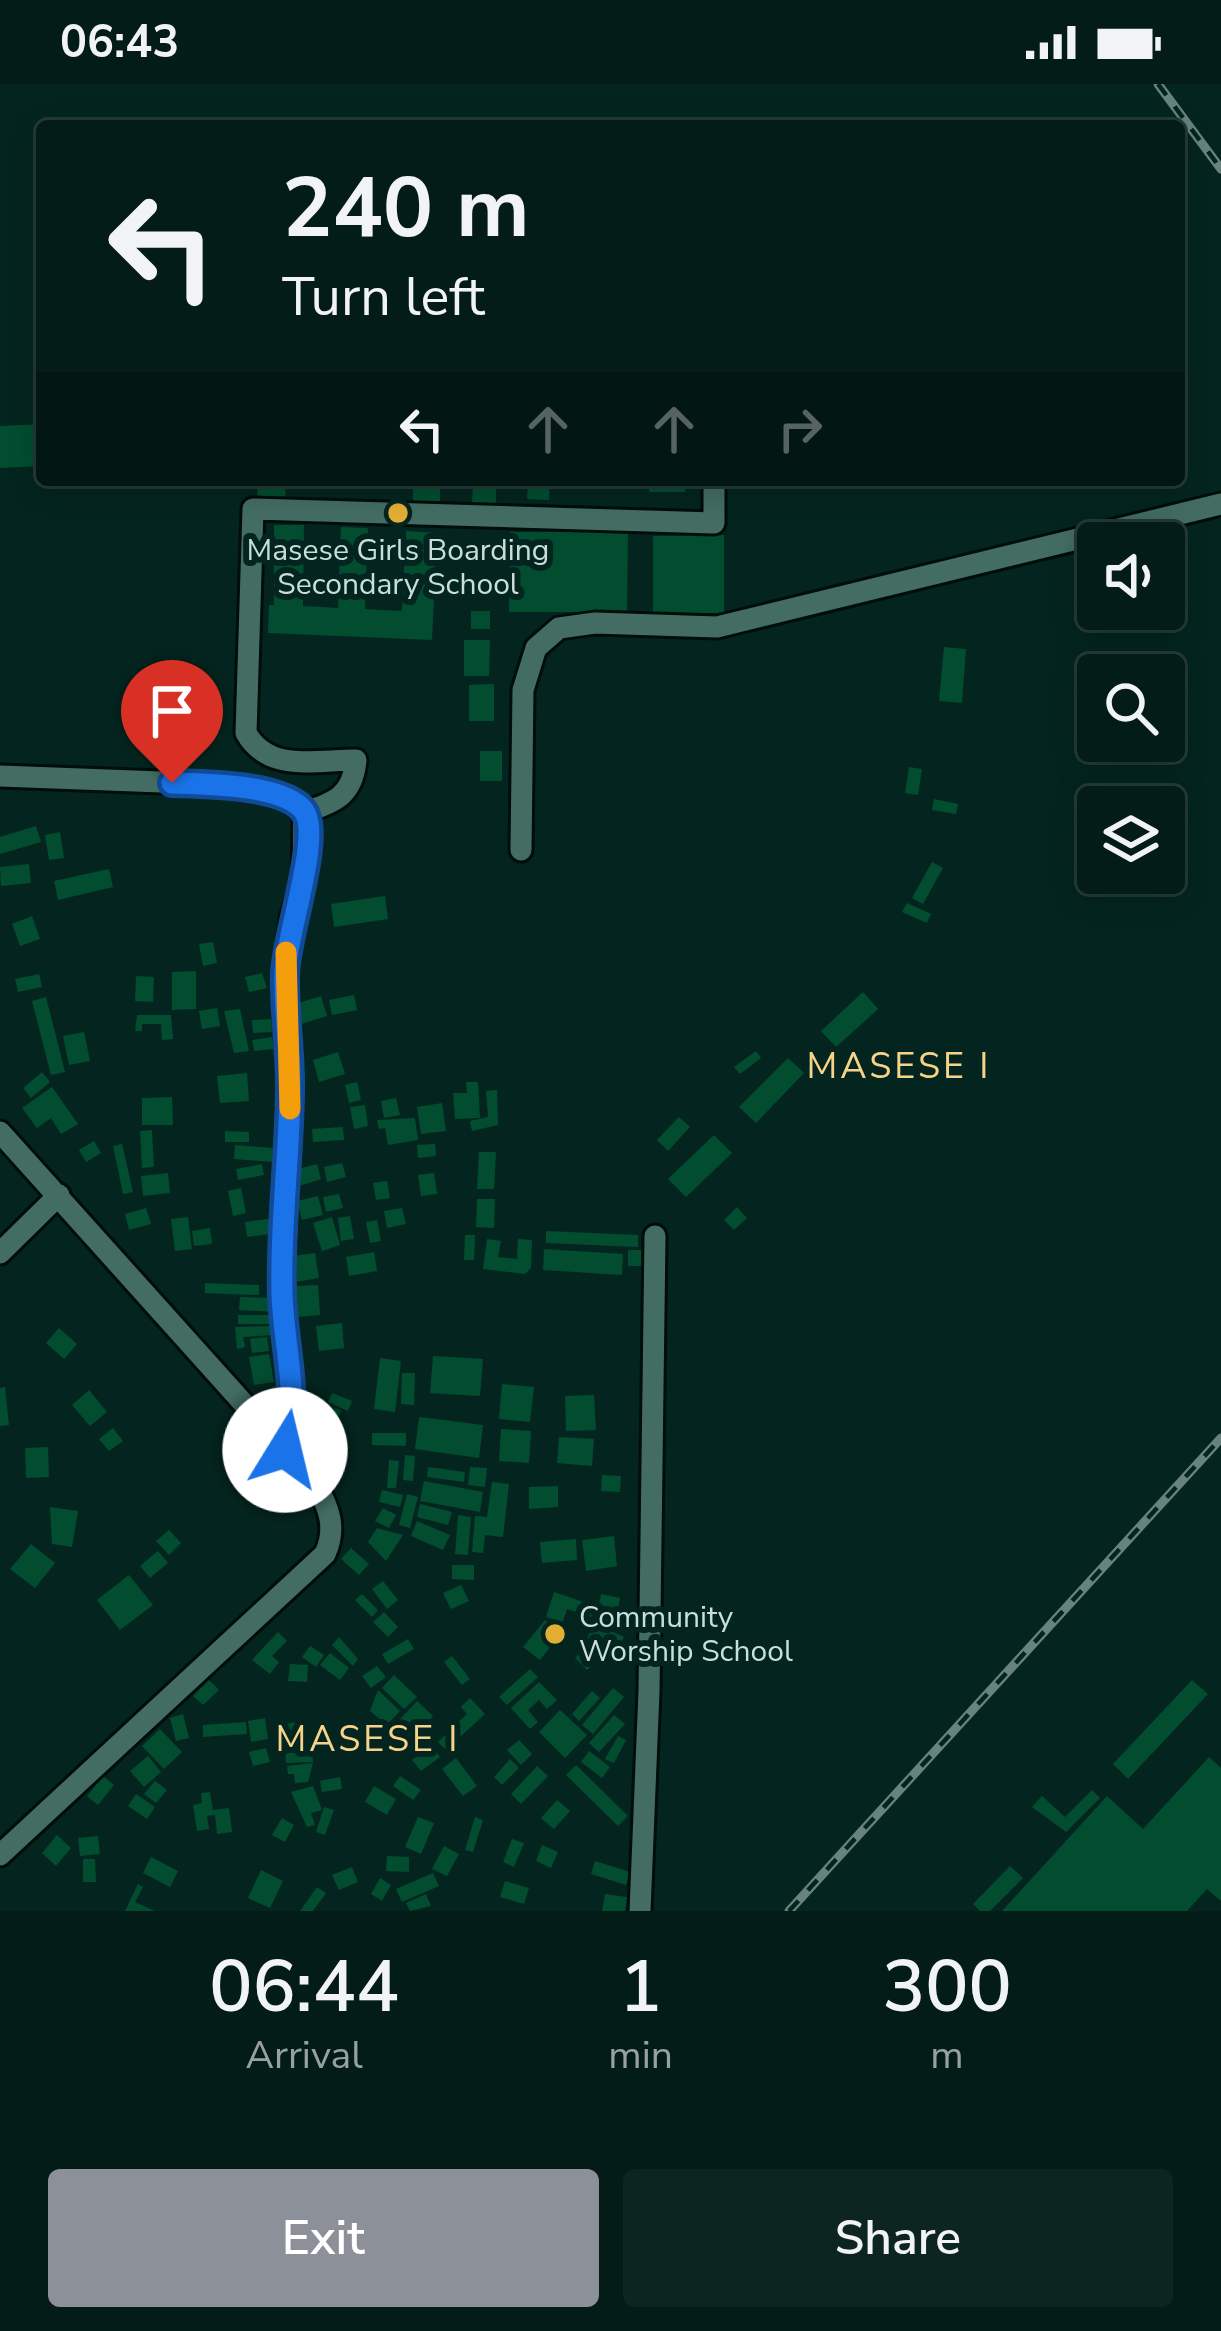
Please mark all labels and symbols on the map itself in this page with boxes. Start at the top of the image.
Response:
marker: Masese Girls Boarding Secondary School [385,500,411,526]
place label: Masese Girls Boarding Secondary School [247,530,549,605]
pin [121,660,223,783]
district label: MASESE I [806,1042,992,1091]
position arrow [222,1387,348,1513]
place label: Community Worship School [579,1597,793,1672]
marker: Community Worship School [542,1621,568,1647]
district label: MASESE I [275,1715,461,1764]

